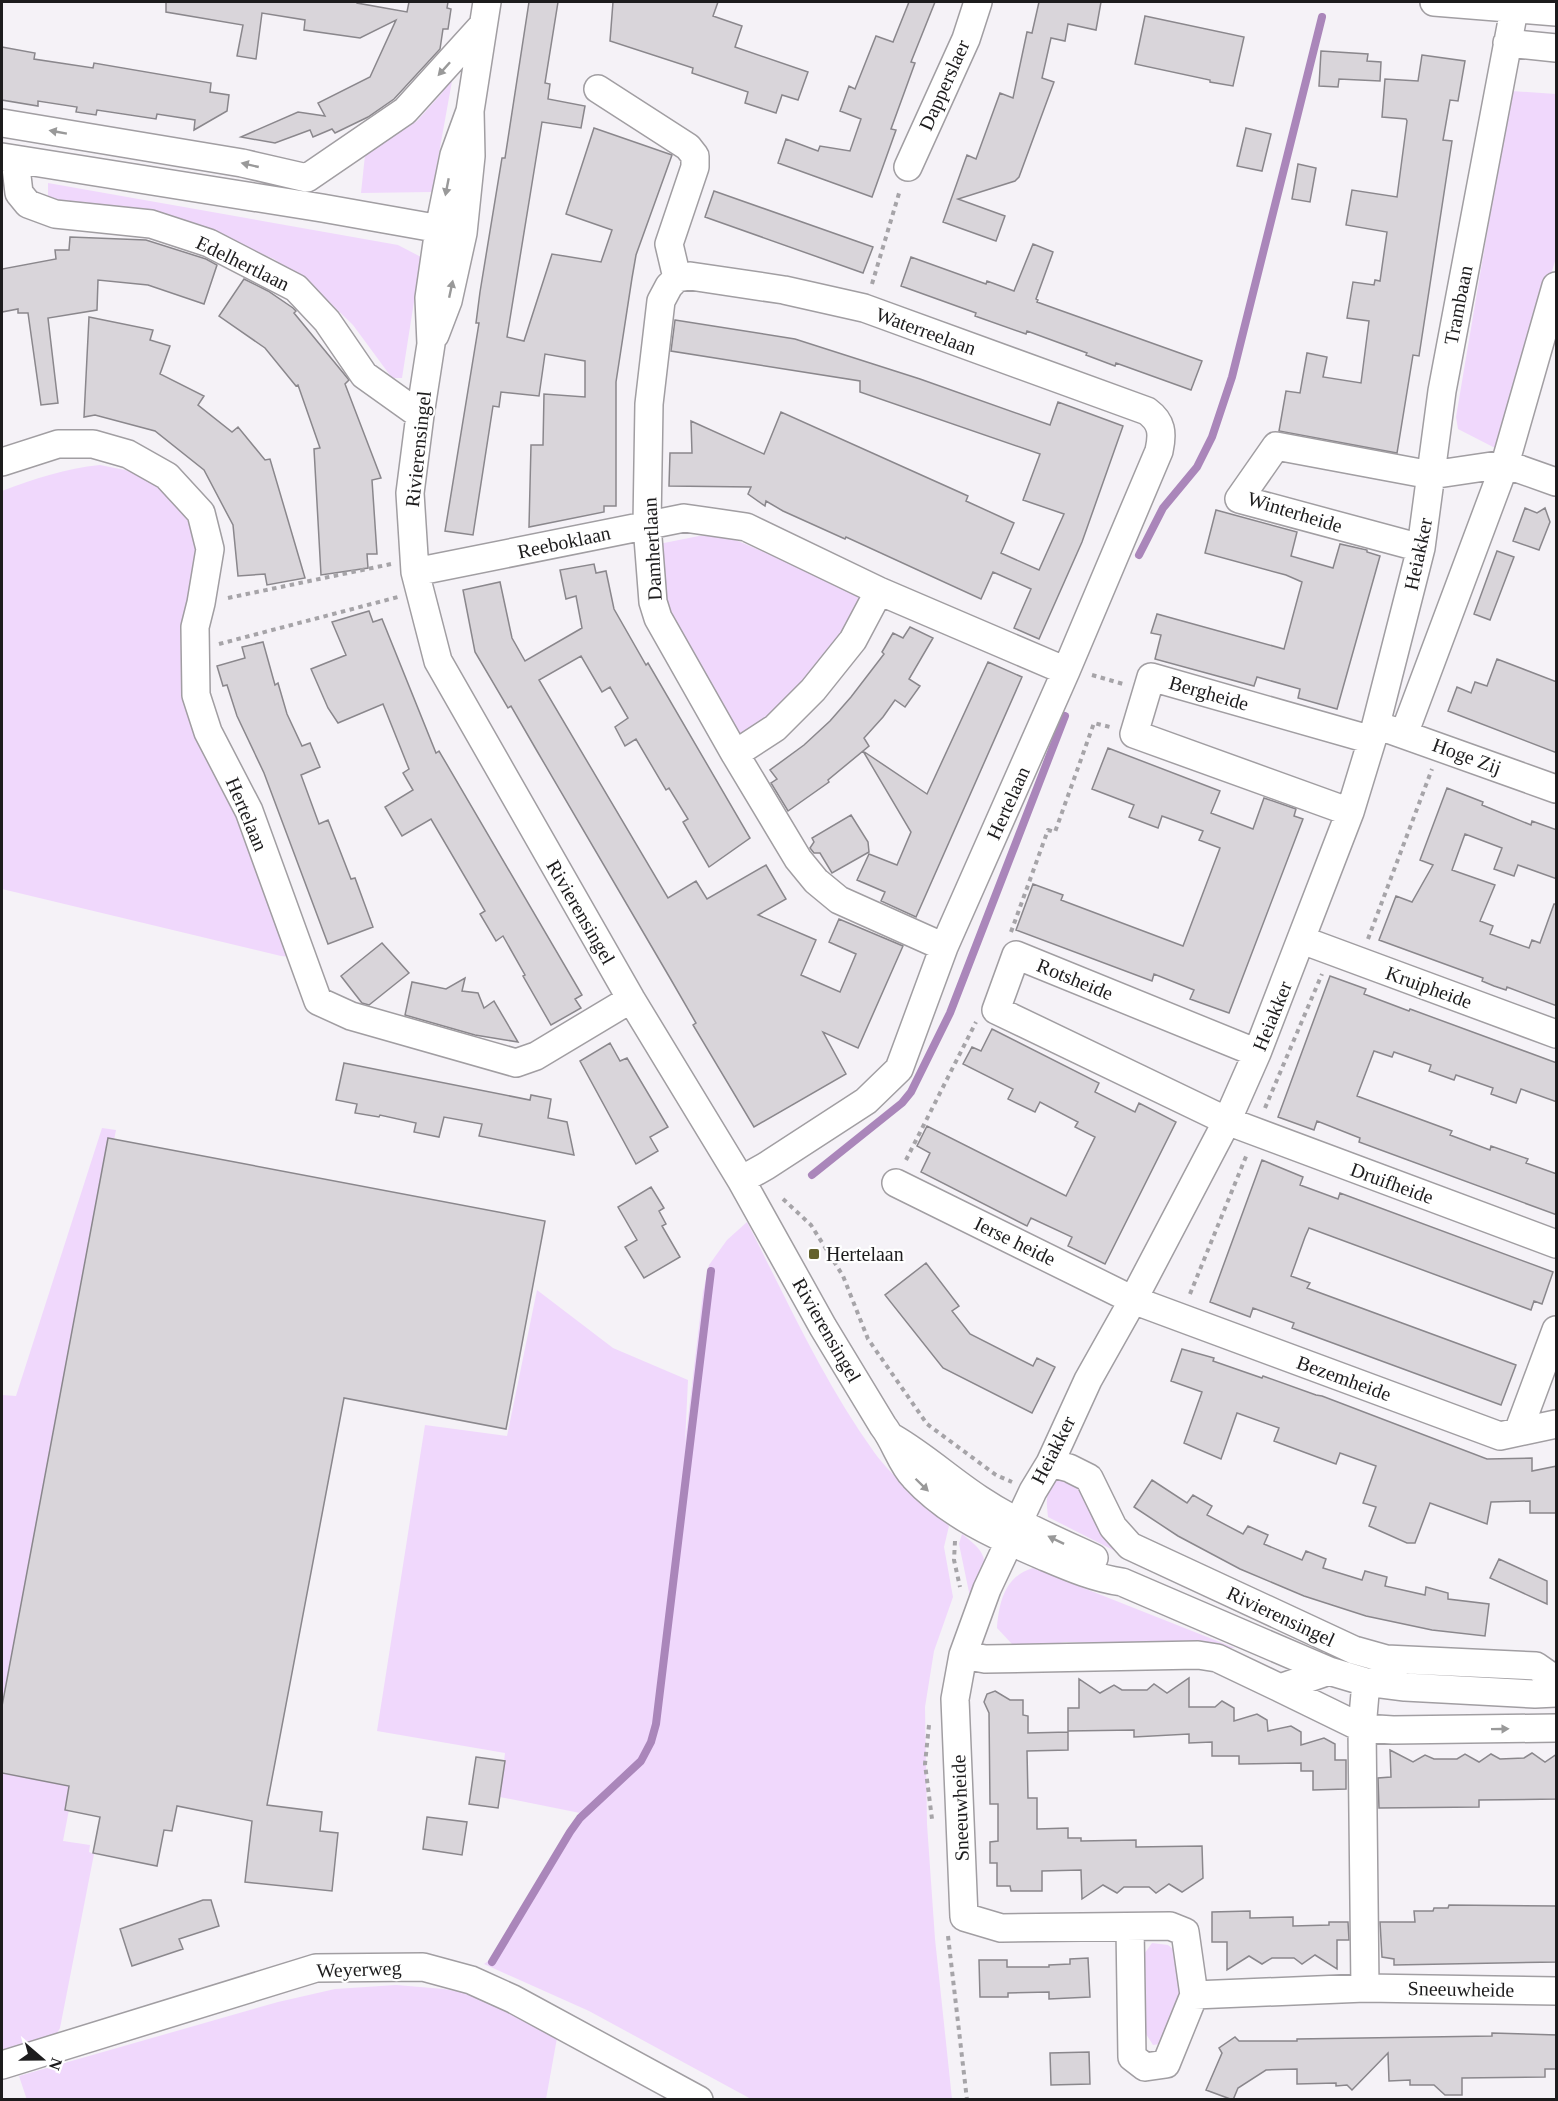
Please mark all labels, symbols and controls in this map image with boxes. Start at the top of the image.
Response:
street label: Dapperslaer [914,36,975,134]
one-way arrow [438,61,451,76]
one-way arrow [48,127,67,136]
one-way arrow [241,160,260,169]
one-way arrow [442,178,451,197]
street label: Edelhertlaan [193,231,293,295]
street label: Trambaan [1440,263,1476,347]
one-way arrow [446,280,456,299]
street label: Waterreelaan [873,303,979,359]
street label: Rivierensingel [401,389,436,508]
street label: Winterheide [1245,487,1345,537]
street label: Damhertlaan [638,497,666,601]
street label: Heiakker [1400,516,1436,592]
street label: Reeboklaan [516,521,612,563]
street label: Bergheide [1166,671,1251,716]
street label: Hoge Zij [1429,733,1504,780]
street label: Hertelaan [982,763,1034,843]
street label: Hertelaan [222,774,272,854]
street label: Rivierensingel [541,856,620,969]
street label: Rotsheide [1034,954,1116,1004]
street label: Kruipheide [1383,961,1475,1014]
street label: Heiakker [1248,978,1296,1054]
street label: Druifheide [1348,1158,1437,1208]
street label: Ierse heide [971,1212,1059,1270]
place label: Hertelaan [826,1243,904,1265]
marker: Hertelaan [807,1247,821,1261]
street label: Rivierensingel [787,1274,866,1387]
street label: Bezemheide [1294,1351,1394,1405]
street label: Heiakker [1027,1412,1080,1488]
one-way arrow [915,1478,929,1492]
one-way arrow [1047,1536,1064,1545]
street label: Rivierensingel [1223,1581,1339,1652]
one-way arrow [1490,1724,1509,1734]
street label: Sneeuwheide [947,1754,973,1862]
street label: Weyerweg [316,1957,402,1982]
street label: Sneeuwheide [1407,1977,1515,2001]
north arrow [12,2029,72,2089]
text: N [46,2056,66,2073]

